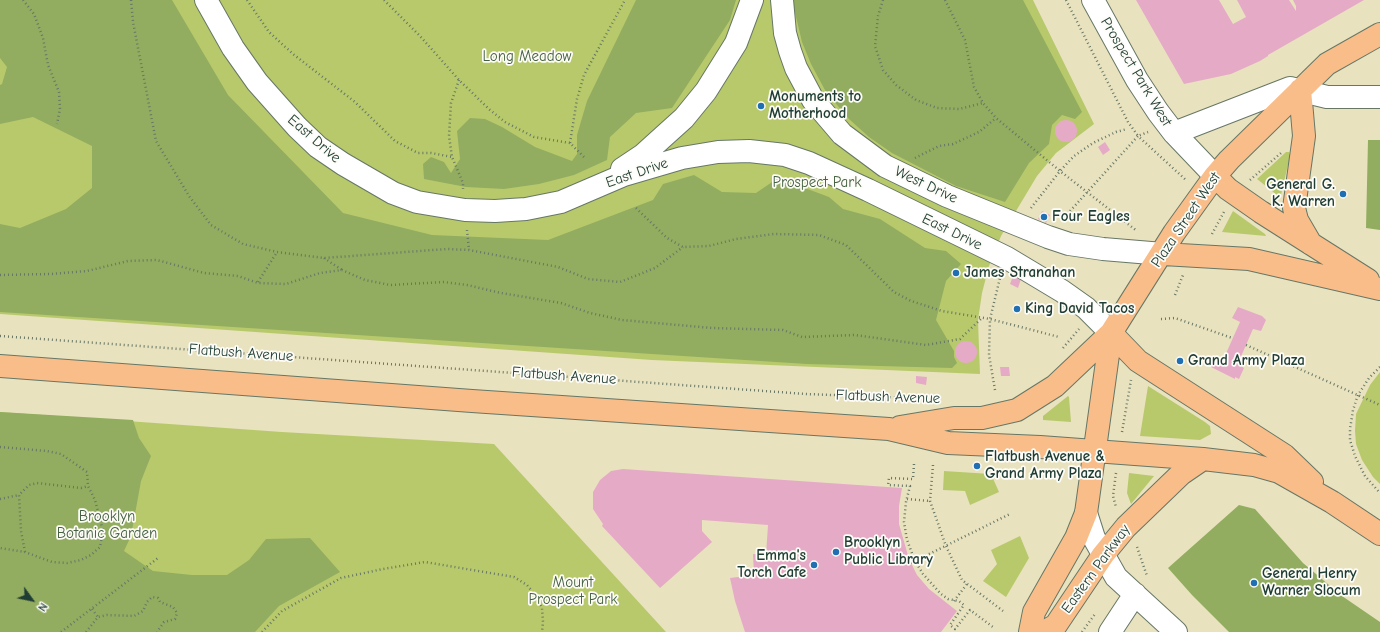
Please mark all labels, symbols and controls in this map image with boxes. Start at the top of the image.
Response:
street label: Prospect Park West [1096,14,1176,130]
park label: Long Meadow [483,48,571,66]
place label: Monuments to Motherhood [769,88,861,123]
marker: Monuments to Motherhood [756,101,766,111]
street label: East Drive [284,111,344,167]
street label: East Drive [604,154,670,192]
street label: West Drive [892,163,960,207]
street label: Plaza Street West [1148,169,1224,271]
park label: Prospect Park [773,174,861,192]
place label: General G. K. Warren [1266,176,1335,211]
marker: General G. K. Warren [1338,189,1348,199]
place label: Four Eagles [1052,208,1130,226]
street label: East Drive [919,210,985,254]
marker: Four Eagles [1039,212,1049,222]
place label: James Stranahan [964,264,1075,282]
marker: James Stranahan [951,268,961,278]
place label: King David Tacos [1025,300,1134,318]
marker: King David Tacos [1012,304,1022,314]
street label: Flatbush Avenue [188,340,294,366]
place label: Grand Army Plaza [1188,352,1305,370]
marker: Grand Army Plaza [1175,356,1185,366]
street label: Flatbush Avenue [511,363,617,389]
street label: Flatbush Avenue [835,386,941,408]
place label: Flatbush Avenue & Grand Army Plaza [985,448,1105,483]
marker: Flatbush Avenue & Grand Army Plaza [972,461,982,471]
park label: Brooklyn Botanic Garden [57,508,157,543]
street label: Eastern Parkway [1058,521,1134,617]
place label: Brooklyn Public Library [844,534,933,569]
place label: Emma's Torch Cafe [737,547,806,582]
marker: Brooklyn Public Library [831,547,841,557]
marker: Emma's Torch Cafe [809,560,819,570]
place label: General Henry Warner Slocum [1262,565,1361,600]
park label: Mount Prospect Park [529,574,617,609]
marker: General Henry Warner Slocum [1249,578,1259,588]
north arrow [12,580,52,620]
text: N [35,600,50,613]

